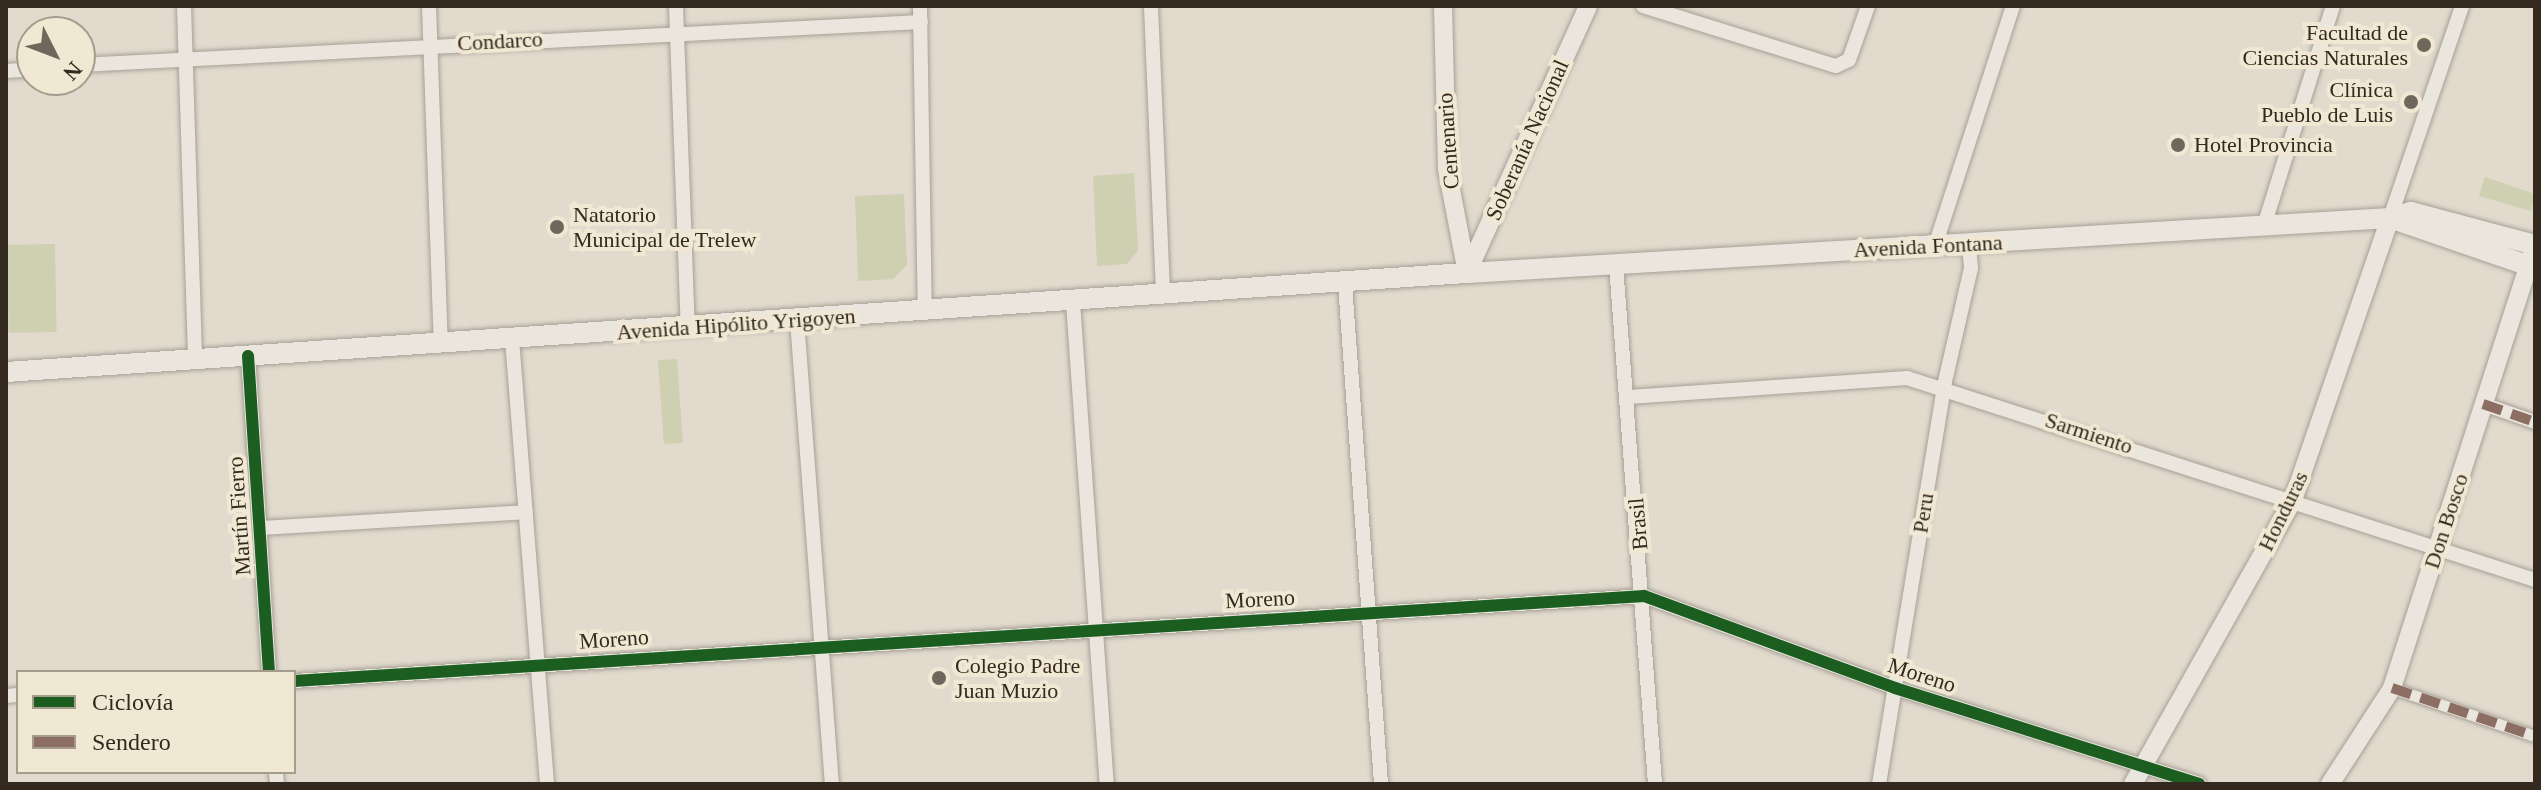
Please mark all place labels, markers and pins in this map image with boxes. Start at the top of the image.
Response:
place label: Facultad de Ciencias Naturales [2242,19,2408,70]
marker: Facultad de Ciencias Naturales [2415,36,2433,54]
place label: Clínica Pueblo de Luis [2261,76,2393,128]
marker: Clínica Pueblo de Luis [2400,91,2422,113]
place label: Hotel Provincia [2194,132,2333,158]
marker: Hotel Provincia [2169,136,2187,154]
place label: Natatorio Municipal de Trelew [573,201,757,252]
marker: Natatorio Municipal de Trelew [548,218,566,236]
place label: Colegio Padre Juan Muzio [955,652,1080,704]
marker: Colegio Padre Juan Muzio [930,669,948,687]

